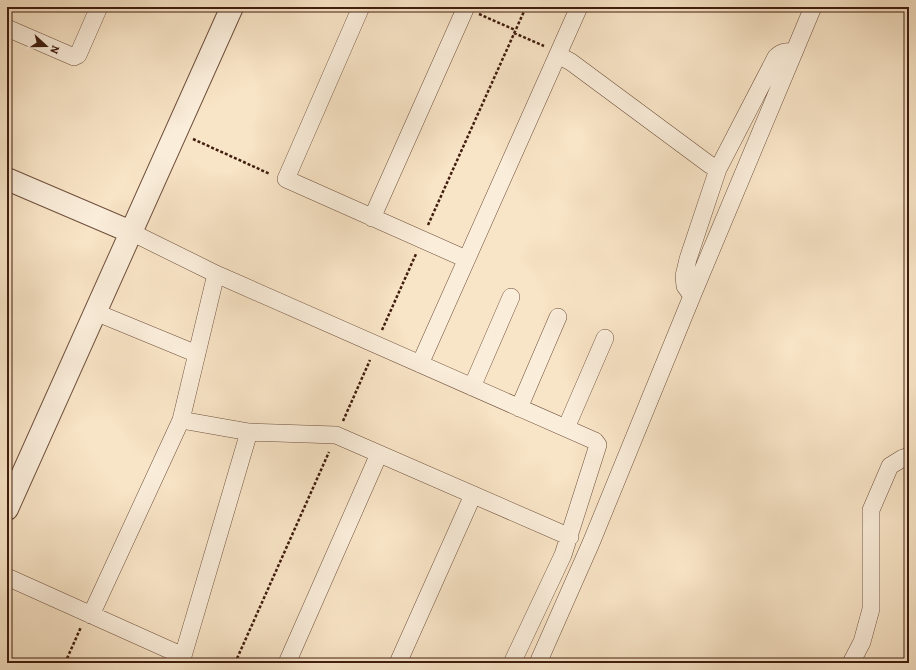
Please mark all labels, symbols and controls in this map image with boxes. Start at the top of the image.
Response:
north arrow [26,26,66,66]
text: N [46,43,63,56]

